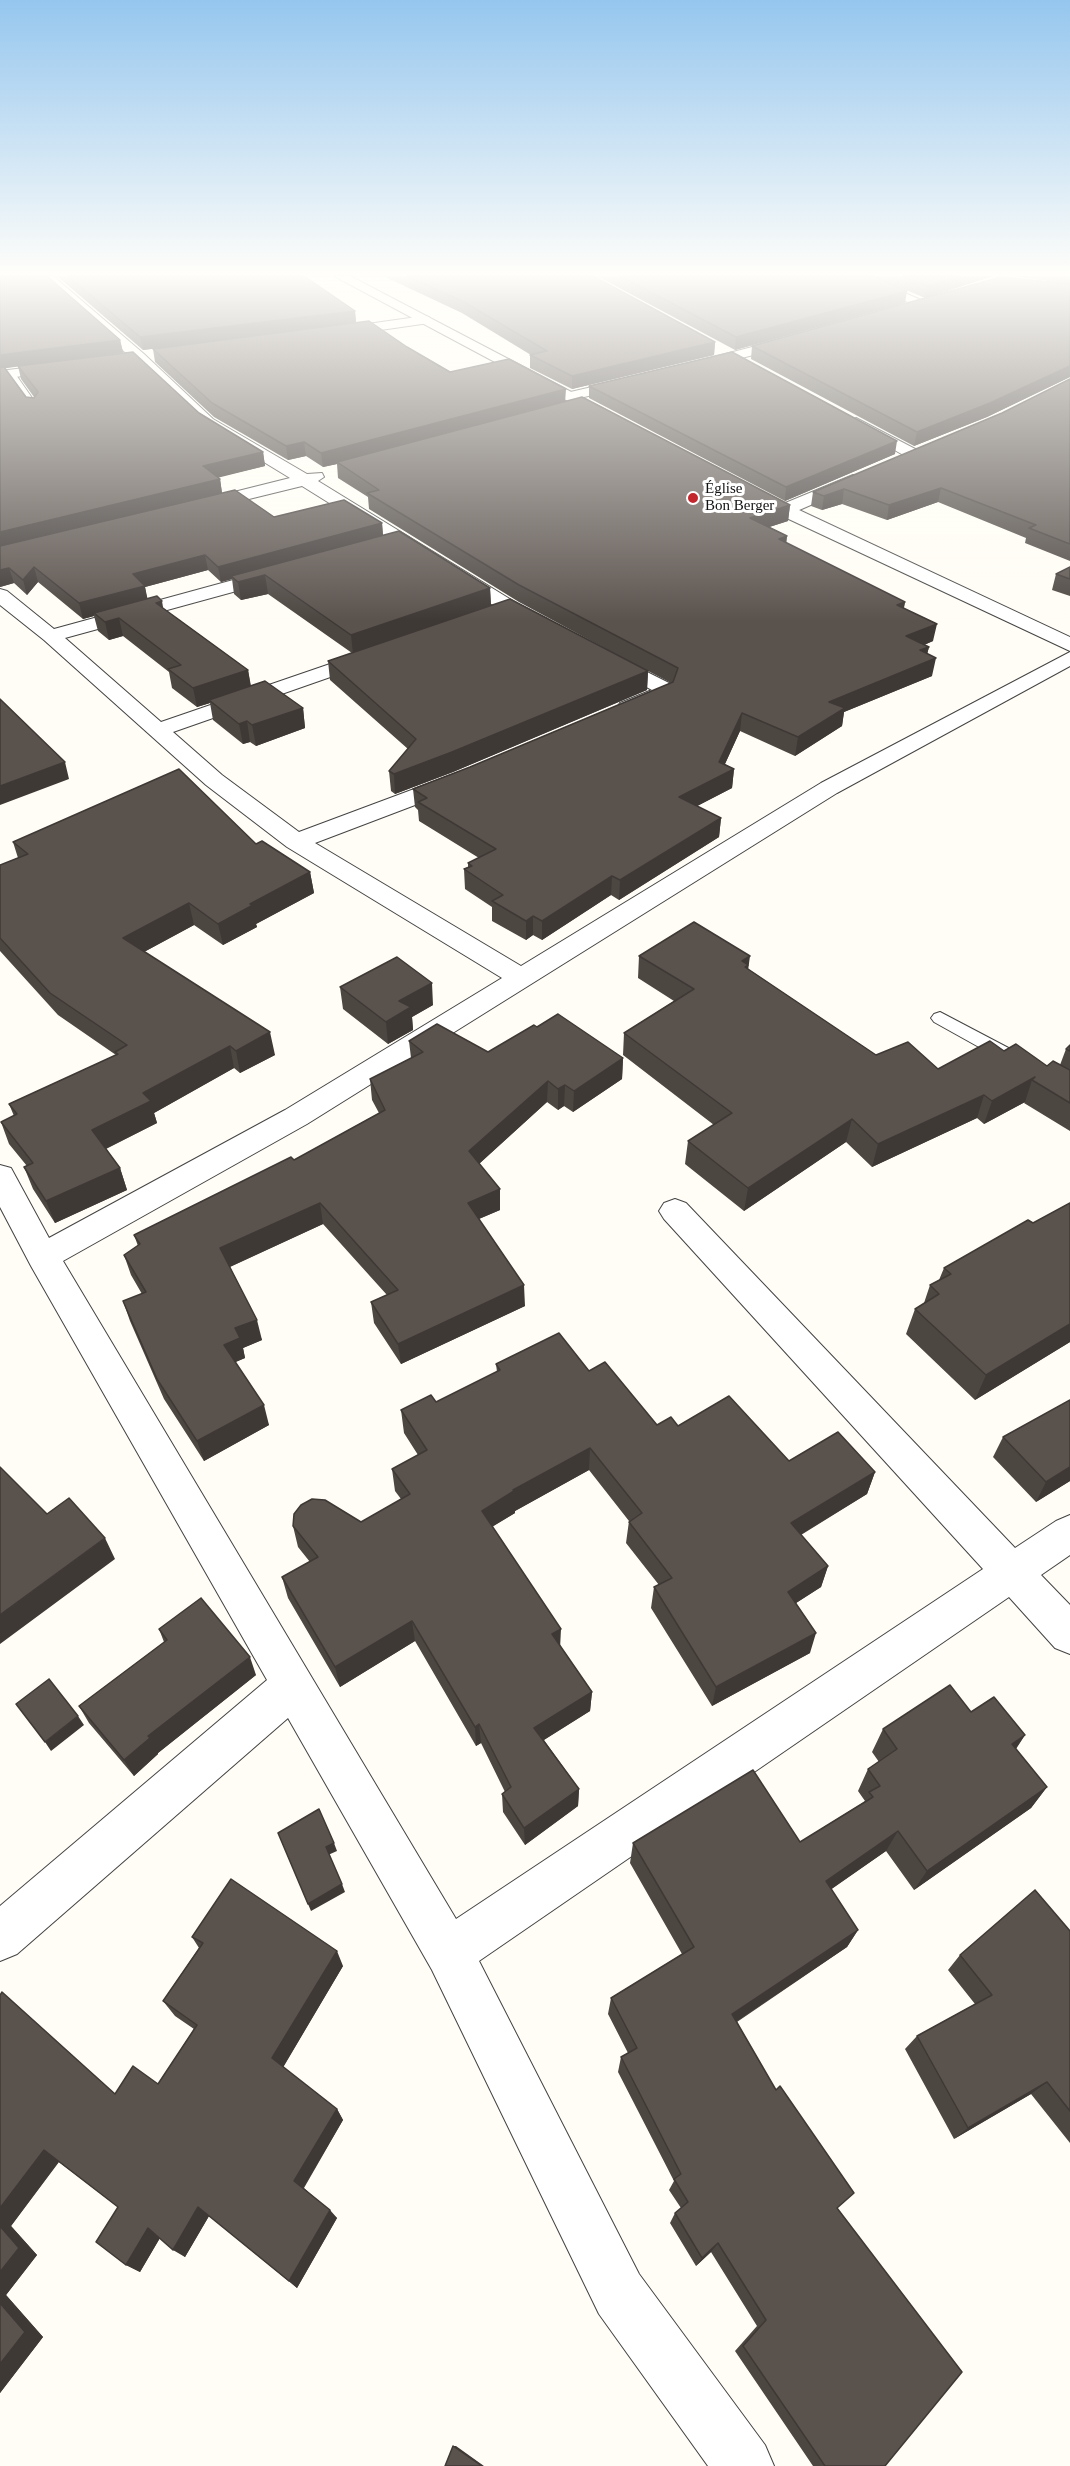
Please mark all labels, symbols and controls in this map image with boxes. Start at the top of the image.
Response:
place label: Église Bon Berger [705,480,774,515]
marker: Église Bon Berger [686,491,700,505]

